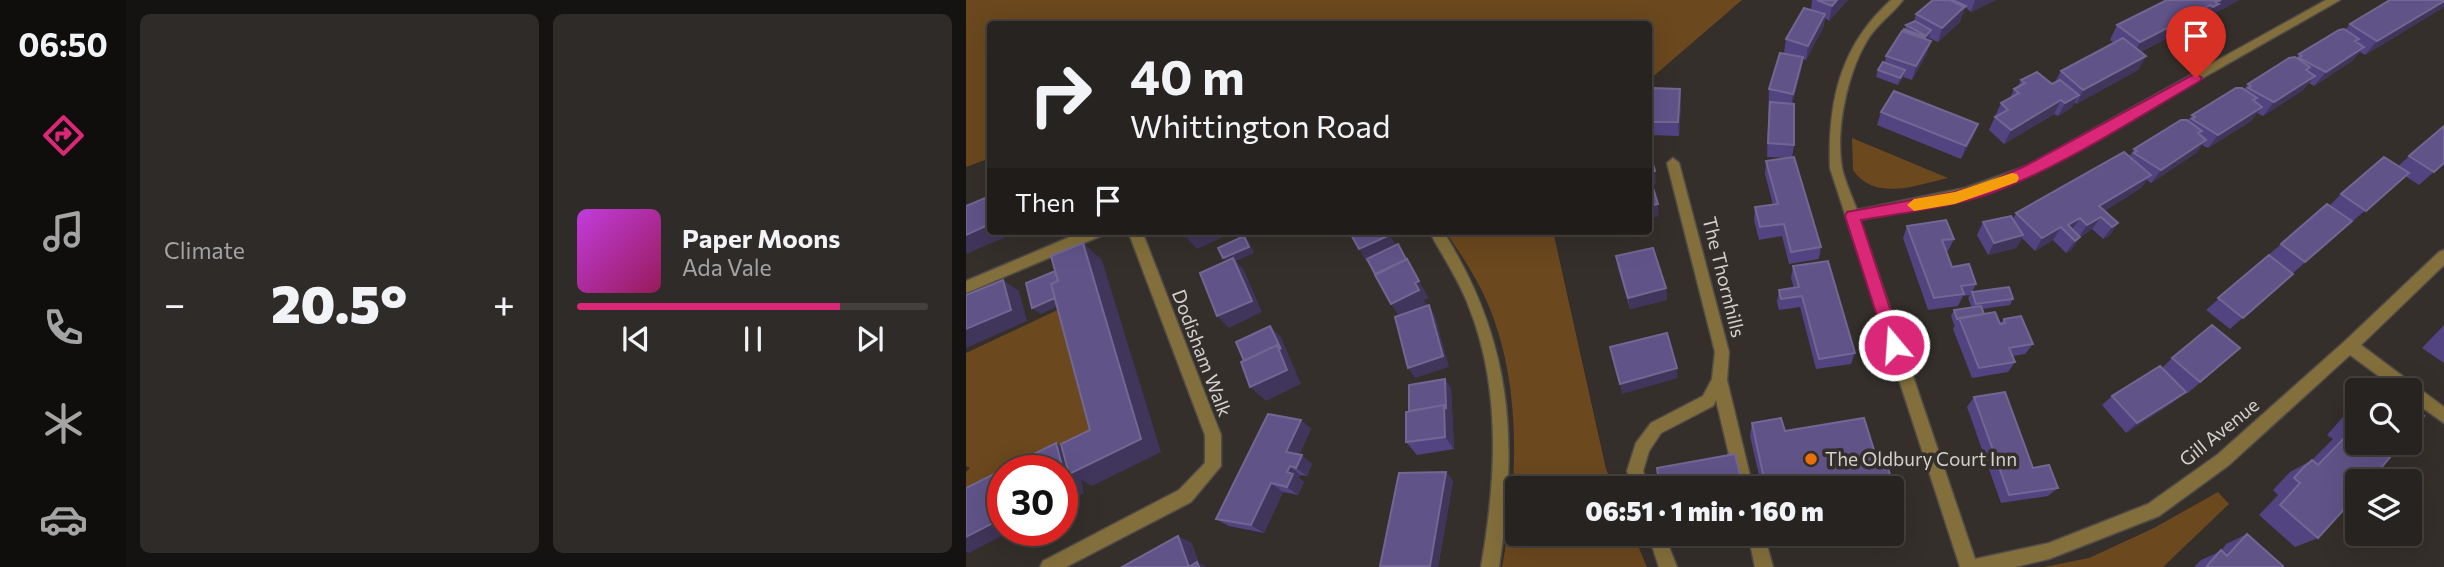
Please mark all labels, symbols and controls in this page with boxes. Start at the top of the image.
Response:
pin [2166,6,2226,78]
icon: arrive [2177,17,2215,55]
text: 06:50 [18,24,108,64]
text: 40 m [1130,45,1245,105]
icon: right [1015,49,1106,140]
text: Whittington Road [1130,105,1391,145]
icon: directions [39,111,88,160]
icon: arrive [1089,182,1127,220]
text: Then [1015,186,1075,217]
icon: music [39,207,88,256]
street label: The Thornhills [1698,214,1751,340]
text: Paper Moons [682,222,840,253]
text: Climate [164,236,245,264]
text: Ada Vale [682,253,772,281]
text: 20.5° [271,270,407,334]
text: − [164,279,186,326]
text: + [493,279,515,326]
street label: Dodisham Walk [1168,286,1237,420]
icon: phone [39,303,88,352]
position arrow [1857,308,1931,382]
icon: previous [617,320,655,358]
icon: pause [734,320,772,358]
icon: next [851,320,889,358]
map controls [2345,378,2422,546]
button: search [2345,378,2422,455]
street label: Gill Avenue [2174,393,2263,471]
icon: climate [39,399,88,448]
place label: The Oldbury Court Inn [1825,447,2017,470]
marker: The Oldbury Court Inn [1803,451,1819,467]
speed limit sign: 30 [987,455,1078,546]
button: layers [2345,469,2422,546]
icon: car [39,495,88,544]
text: 06:51 · 1 min · 160 m [1585,495,1824,526]

